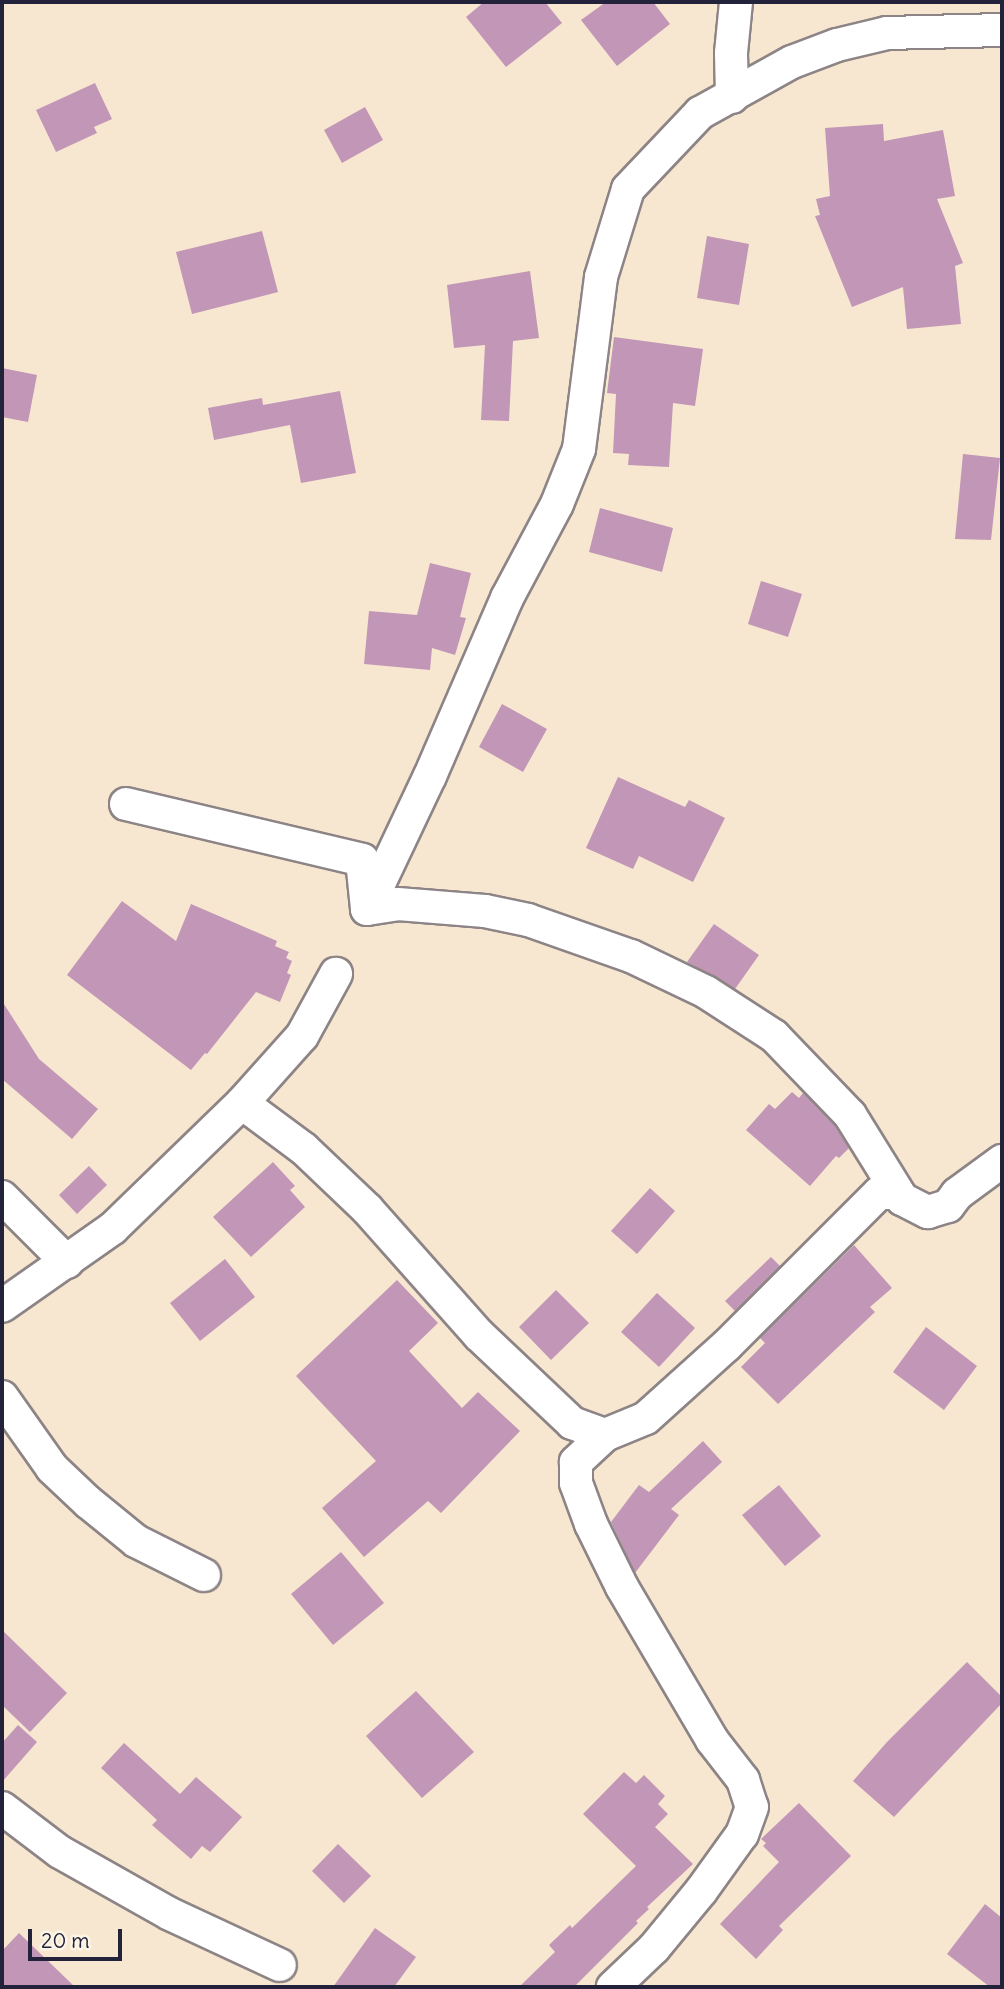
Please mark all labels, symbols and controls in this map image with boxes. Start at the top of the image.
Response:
scale bar [32,1916,126,1960]
text: 20 m [41,1927,90,1954]

